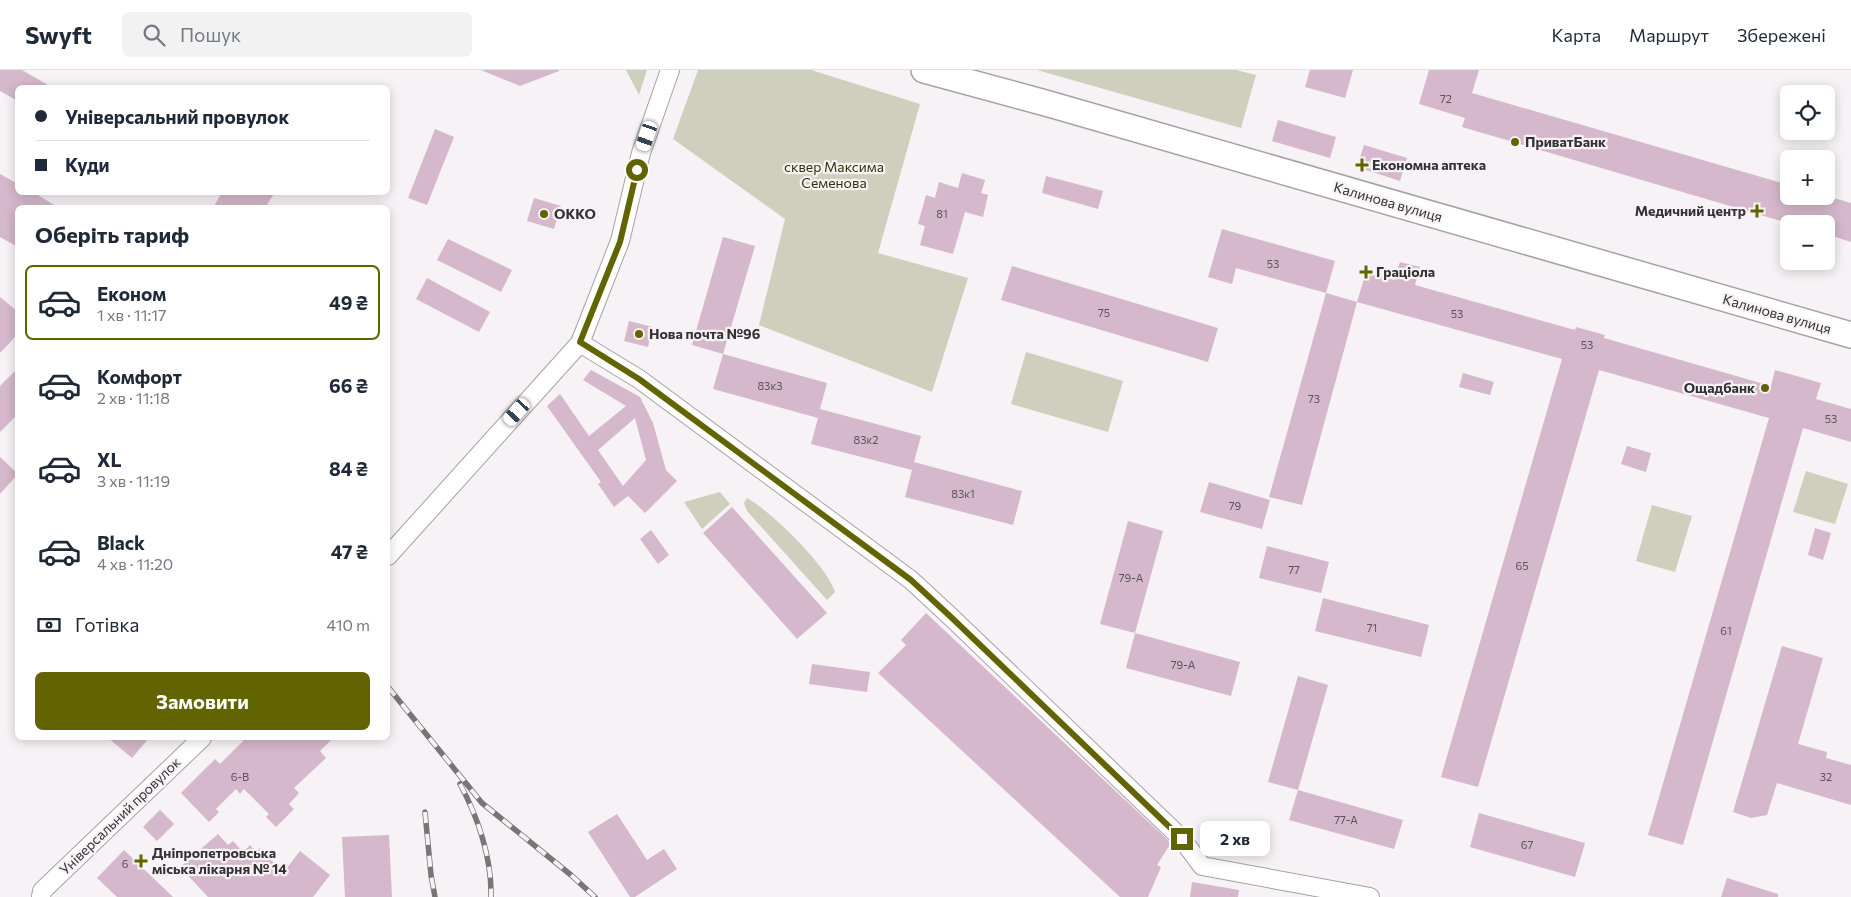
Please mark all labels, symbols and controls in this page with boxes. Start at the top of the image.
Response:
search box [122,12,472,57]
text: Swyft [25,20,92,49]
icon: search [140,21,168,49]
text: Пошук [180,23,241,46]
text: Карта [1551,24,1601,46]
text: Маршрут [1629,24,1709,46]
text: Збережені [1737,24,1826,46]
map controls [1780,85,1835,270]
button: locate [1780,85,1835,140]
house number: 72 [1440,92,1452,105]
text: Універсальний провулок [65,105,289,128]
car [635,119,658,153]
place label: ПриватБанк [1525,133,1606,150]
marker: ПриватБанк [1509,136,1521,148]
button: + [1780,150,1835,205]
text: Куди [65,153,110,176]
place label: Економна аптека [1372,156,1486,173]
park label: сквер Максима Семенова [784,158,884,191]
route start [626,159,648,181]
marker: Економна аптека [1356,159,1368,171]
street label: Калинова вулиця [1332,178,1444,225]
place label: Медичний центр [1635,202,1746,219]
marker: Медичний центр [1750,204,1764,218]
place label: OKKO [554,205,596,222]
house number: 81 [936,207,948,220]
marker: OKKO [538,208,550,220]
button: − [1780,215,1835,270]
text: Оберіть тариф [35,221,189,248]
house number: 53 [1267,257,1279,270]
place label: Граціола [1376,263,1435,280]
marker: Граціола [1360,266,1372,278]
icon: car [37,280,82,325]
text: Економ [97,282,166,305]
street label: Калинова вулиця [1721,290,1833,337]
text: 49 ₴ [329,291,368,314]
text: 1 хв · 11:17 [97,305,167,324]
house number: 75 [1098,306,1110,319]
house number: 53 [1451,307,1463,320]
place label: Нова почта №96 [649,325,761,342]
marker: Нова почта №96 [633,328,645,340]
house number: 53 [1581,338,1593,351]
icon: car [37,363,82,408]
text: Комфорт [97,365,182,388]
text: 66 ₴ [329,374,368,397]
house number: 83к3 [757,379,783,392]
place label: Ощадбанк [1684,379,1755,396]
marker: Ощадбанк [1759,382,1771,394]
text: 2 хв · 11:18 [97,388,170,407]
house number: 73 [1308,392,1320,405]
car [501,396,532,428]
house number: 53 [1825,412,1837,425]
house number: 83к2 [854,433,878,446]
icon: car [37,446,82,491]
text: XL [97,448,122,471]
text: 84 ₴ [329,457,368,480]
text: 3 хв · 11:19 [97,471,170,490]
house number: 83к1 [951,487,975,500]
house number: 79 [1229,499,1242,512]
icon: car [37,529,82,574]
text: Black [97,531,145,554]
text: 47 ₴ [331,540,368,563]
text: 4 хв · 11:20 [97,554,173,573]
house number: 65 [1516,559,1529,572]
house number: 77 [1288,563,1300,576]
house number: 79-А [1119,571,1144,584]
icon: cash [35,611,63,639]
text: Готівка [75,613,139,636]
text: 410 m [327,615,370,634]
house number: 71 [1367,621,1377,634]
house number: 61 [1720,624,1732,637]
house number: 79-А [1171,658,1196,671]
button: Замовити [35,672,370,730]
street label: Універсальний провулок [55,753,184,878]
house number: 6-В [231,770,249,783]
house number: 32 [1820,770,1832,783]
house number: 77-А [1334,813,1358,826]
callout: 2 хв [1200,822,1270,856]
route end [1171,828,1193,850]
text: 2 хв [1220,829,1250,848]
house number: 67 [1521,838,1533,851]
place label: Дніпропетровська міська лікарня № 14 [152,844,287,877]
marker: Дніпропетровська міська лікарня № 14 [134,854,148,868]
house number: 6 [122,857,129,870]

